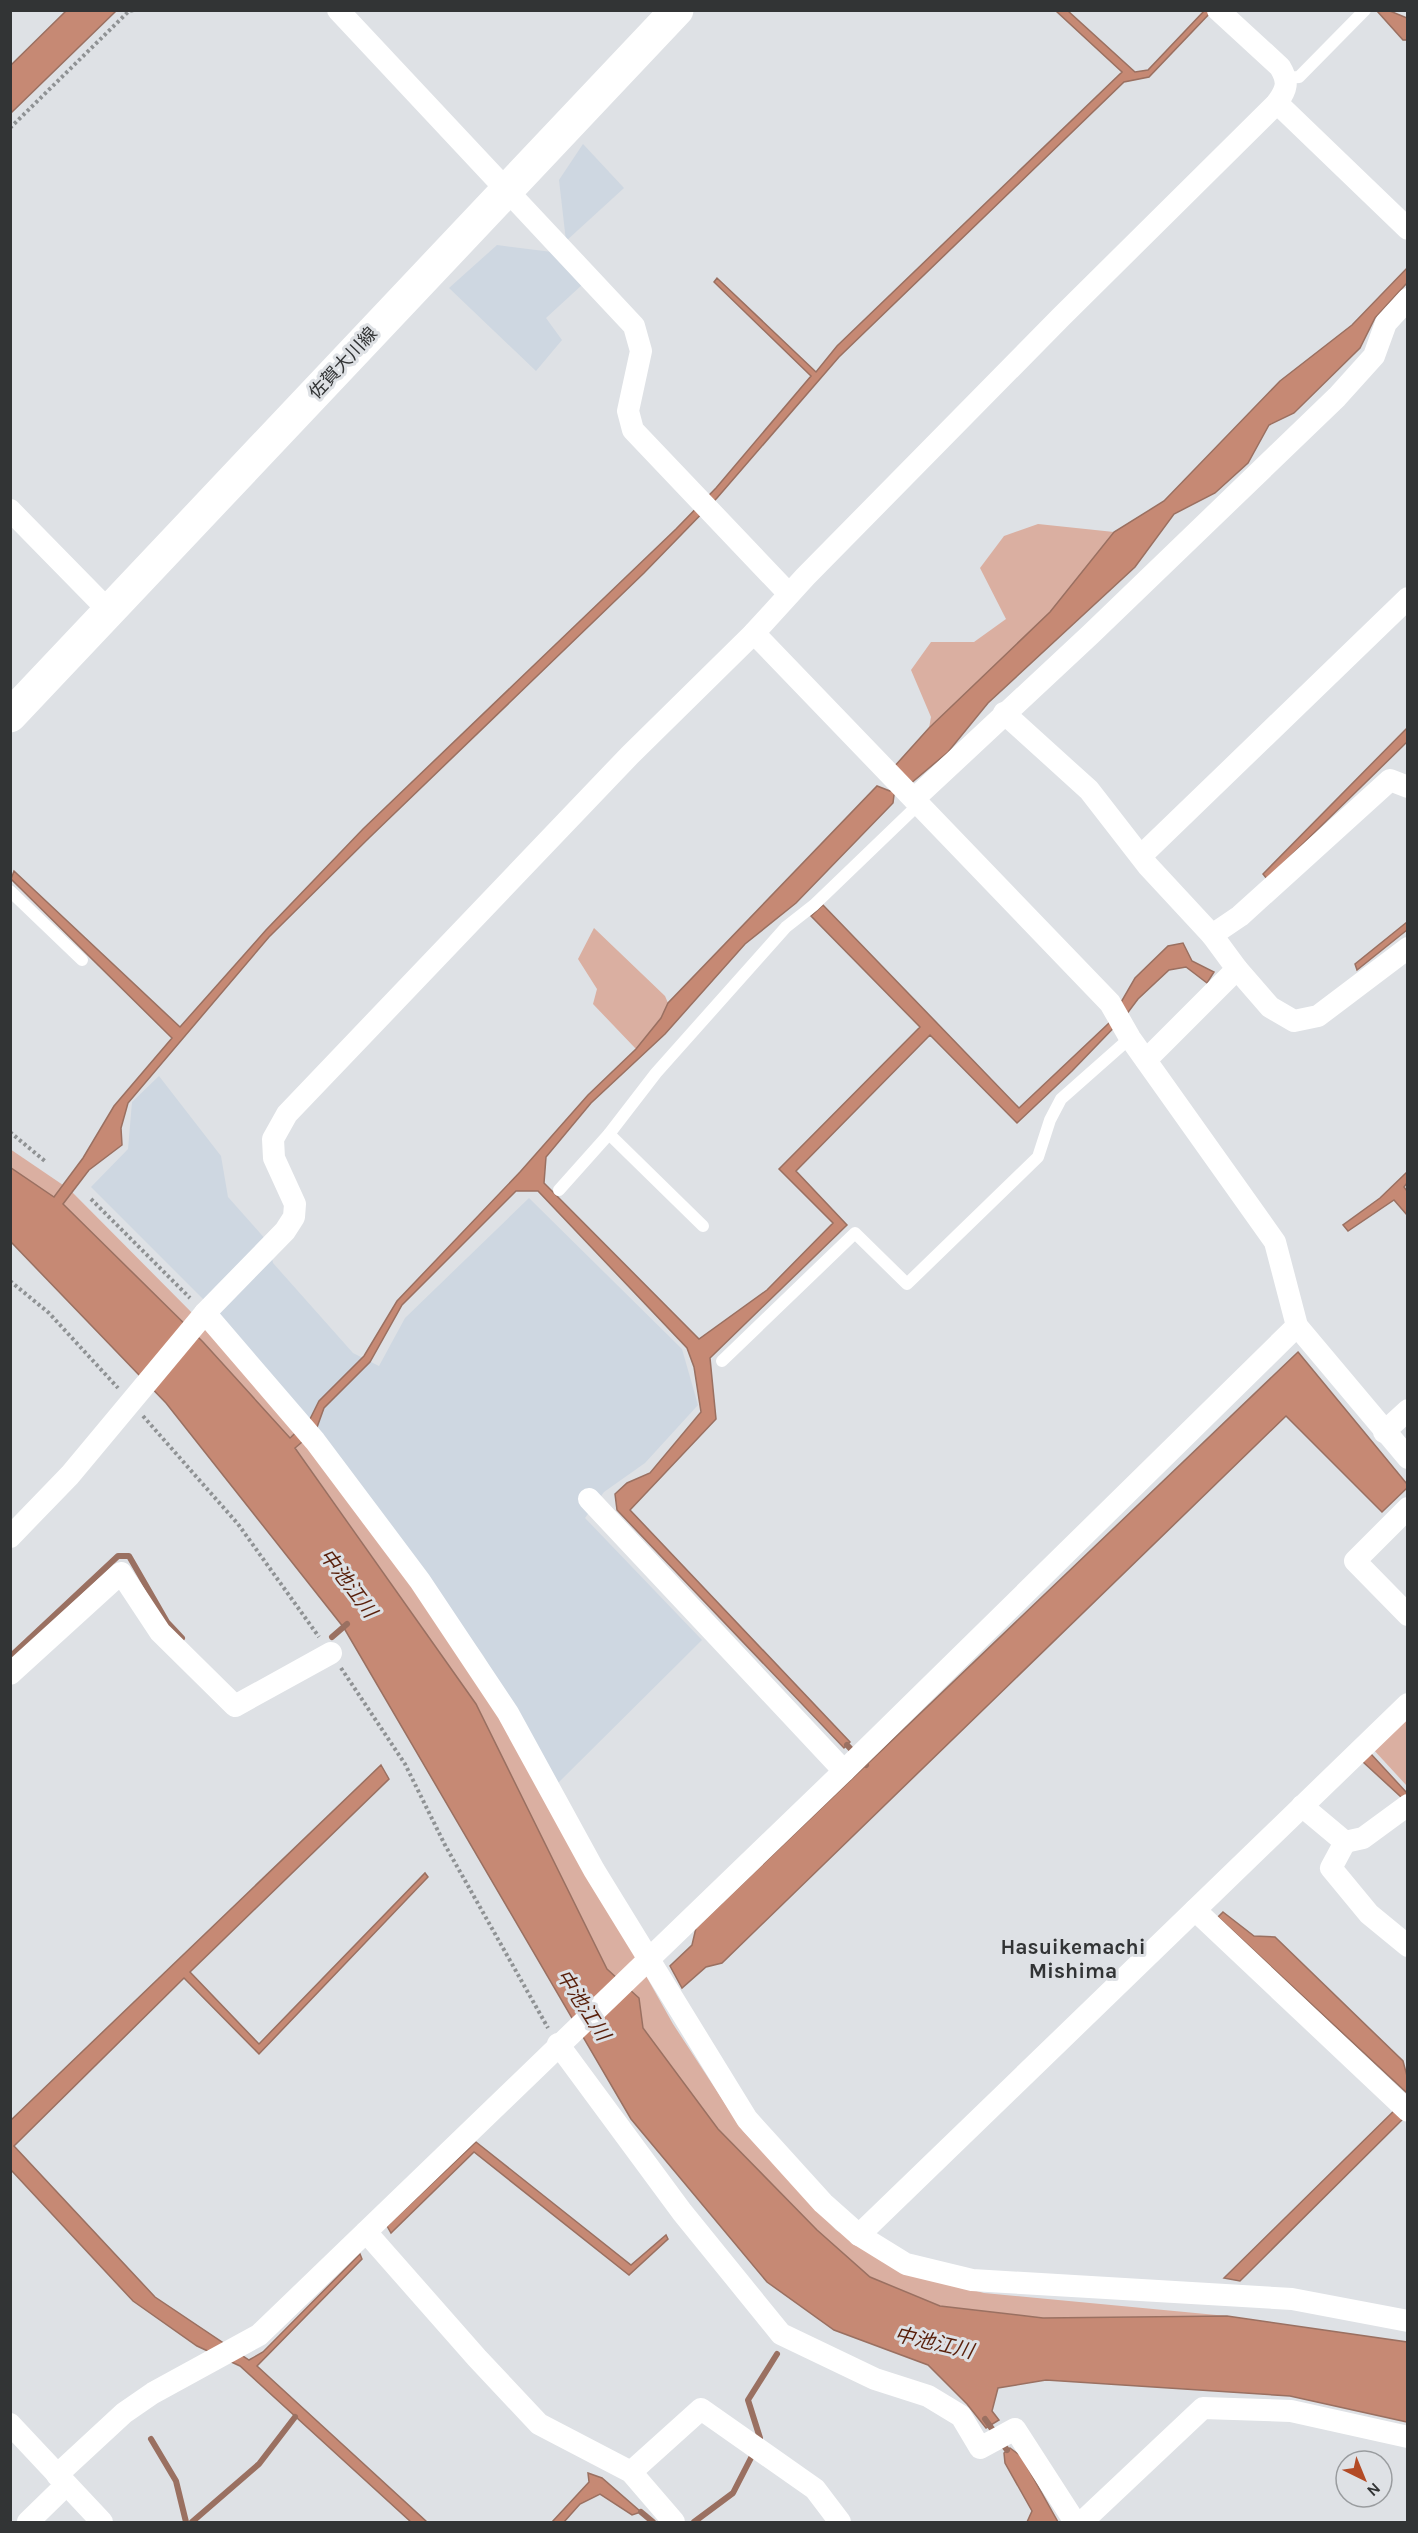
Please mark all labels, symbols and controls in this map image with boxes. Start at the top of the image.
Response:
street label: 佐賀大川線 [304,323,382,403]
water label: 中池江川 [315,1544,382,1623]
district label: Hasuikemachi Mishima [1000,1935,1146,1983]
water label: 中池江川 [552,1965,616,2046]
water label: 中池江川 [892,2323,978,2364]
north arrow [1334,2449,1394,2509]
text: N [1363,2479,1385,2500]

